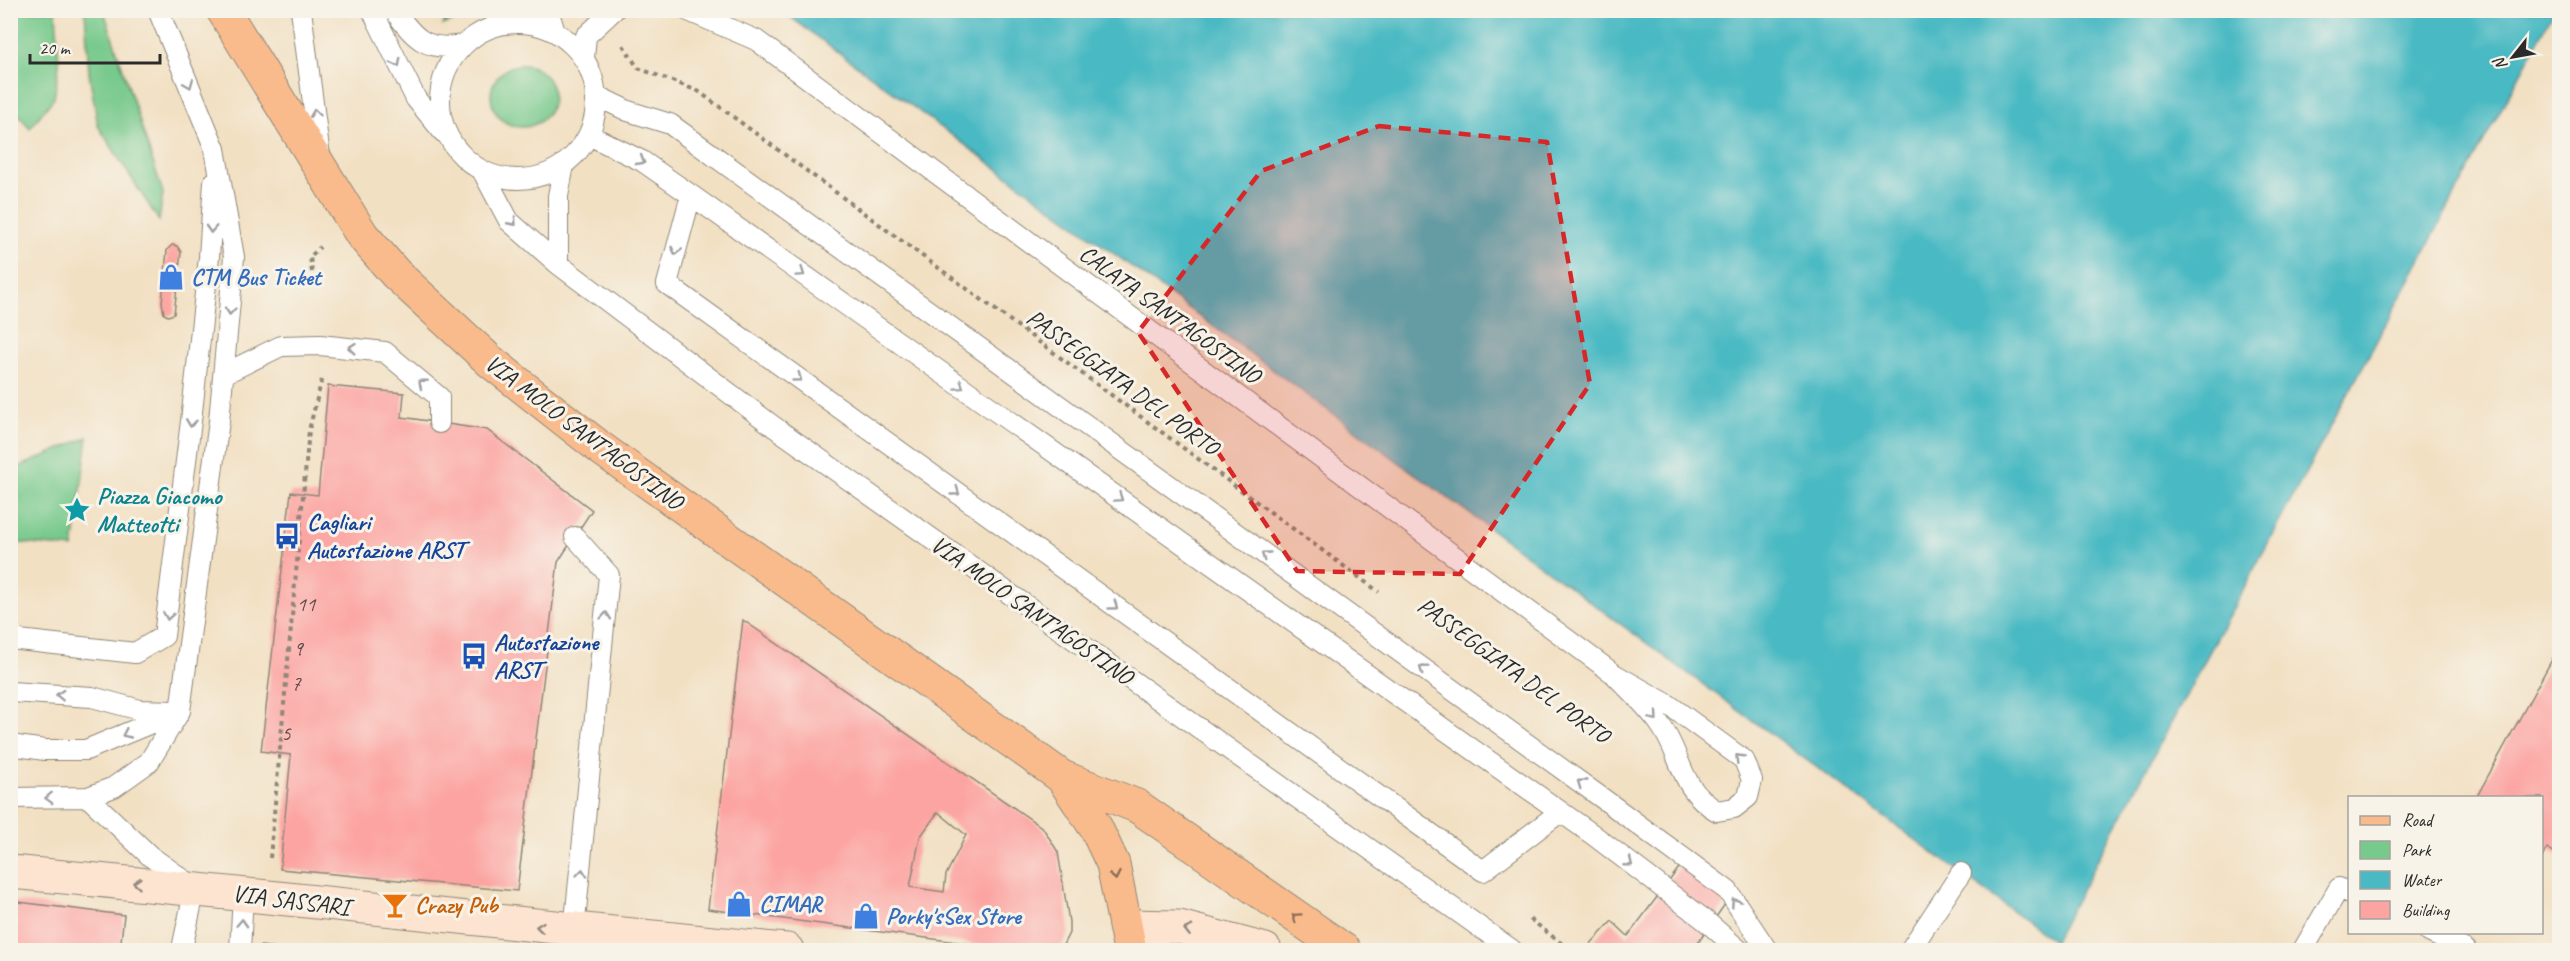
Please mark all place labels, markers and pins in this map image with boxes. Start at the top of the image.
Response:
shop icon: CTM Bus Ticket [156,262,186,292]
place label: CTM Bus Ticket [191,262,324,292]
place label: Piazza Giacomo Matteotti [97,481,224,539]
place icon: Piazza Giacomo Matteotti [62,495,92,525]
place label: Cagliari Autostazione ARST [307,507,471,565]
bus stop icon: Cagliari Autostazione ARST [272,521,302,551]
place label: Autostazione ARST [494,627,600,685]
bus stop icon: Autostazione ARST [459,641,489,671]
shop icon: CIMAR [724,889,754,919]
place label: CIMAR [759,889,824,919]
bar icon: Crazy Pub [380,890,410,920]
place label: Crazy Pub [415,890,500,920]
shop icon: Porky'sSex Store [851,901,881,931]
place label: Porky'sSex Store [886,901,1023,931]

